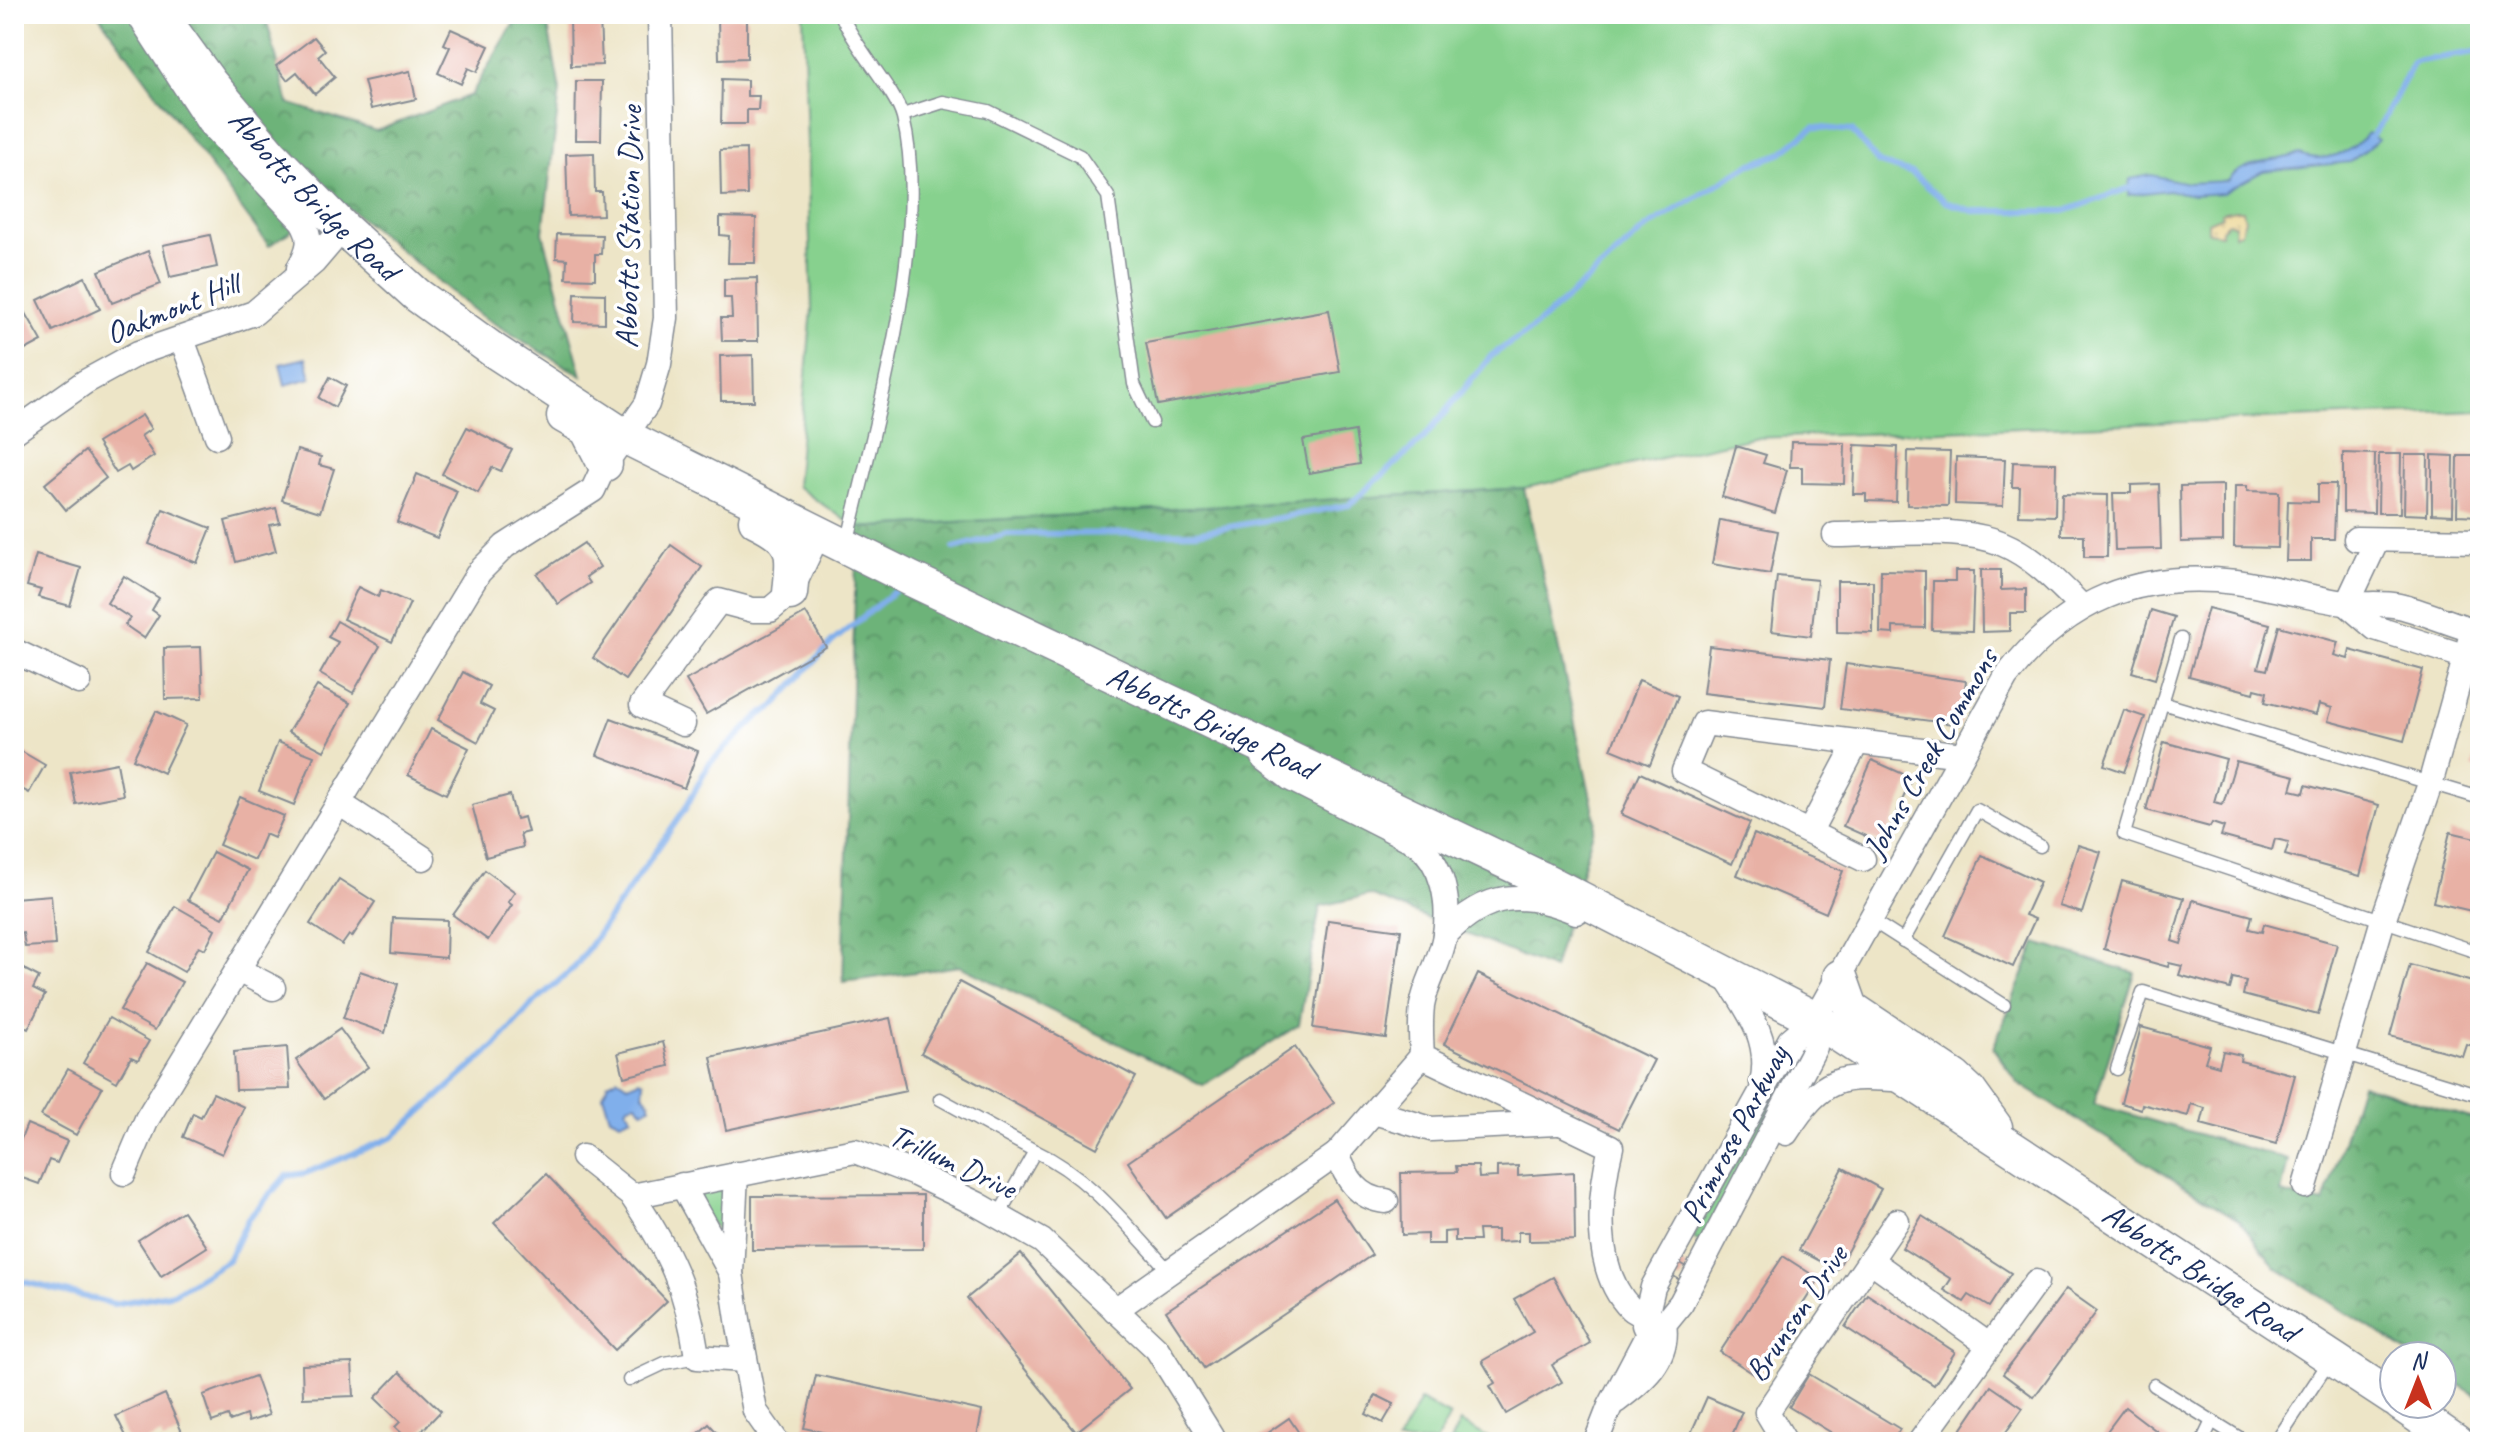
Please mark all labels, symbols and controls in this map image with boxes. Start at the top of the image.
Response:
street label: Abbotts Bridge Road [220,100,411,293]
street label: Abbotts Station Drive [606,103,651,349]
street label: Oakmont Hill [100,261,250,354]
street label: Johns Creek Commons [1853,638,2009,867]
street label: Abbotts Bridge Road [1101,655,1326,791]
street label: Primrose Parkway [1671,1037,1799,1230]
street label: Trillum Drive [883,1114,1025,1210]
street label: Abbotts Bridge Road [2095,1193,2310,1354]
street label: Brunson Drive [1736,1235,1858,1389]
north arrow [2378,1340,2458,1420]
text: N [2411,1347,2428,1375]

